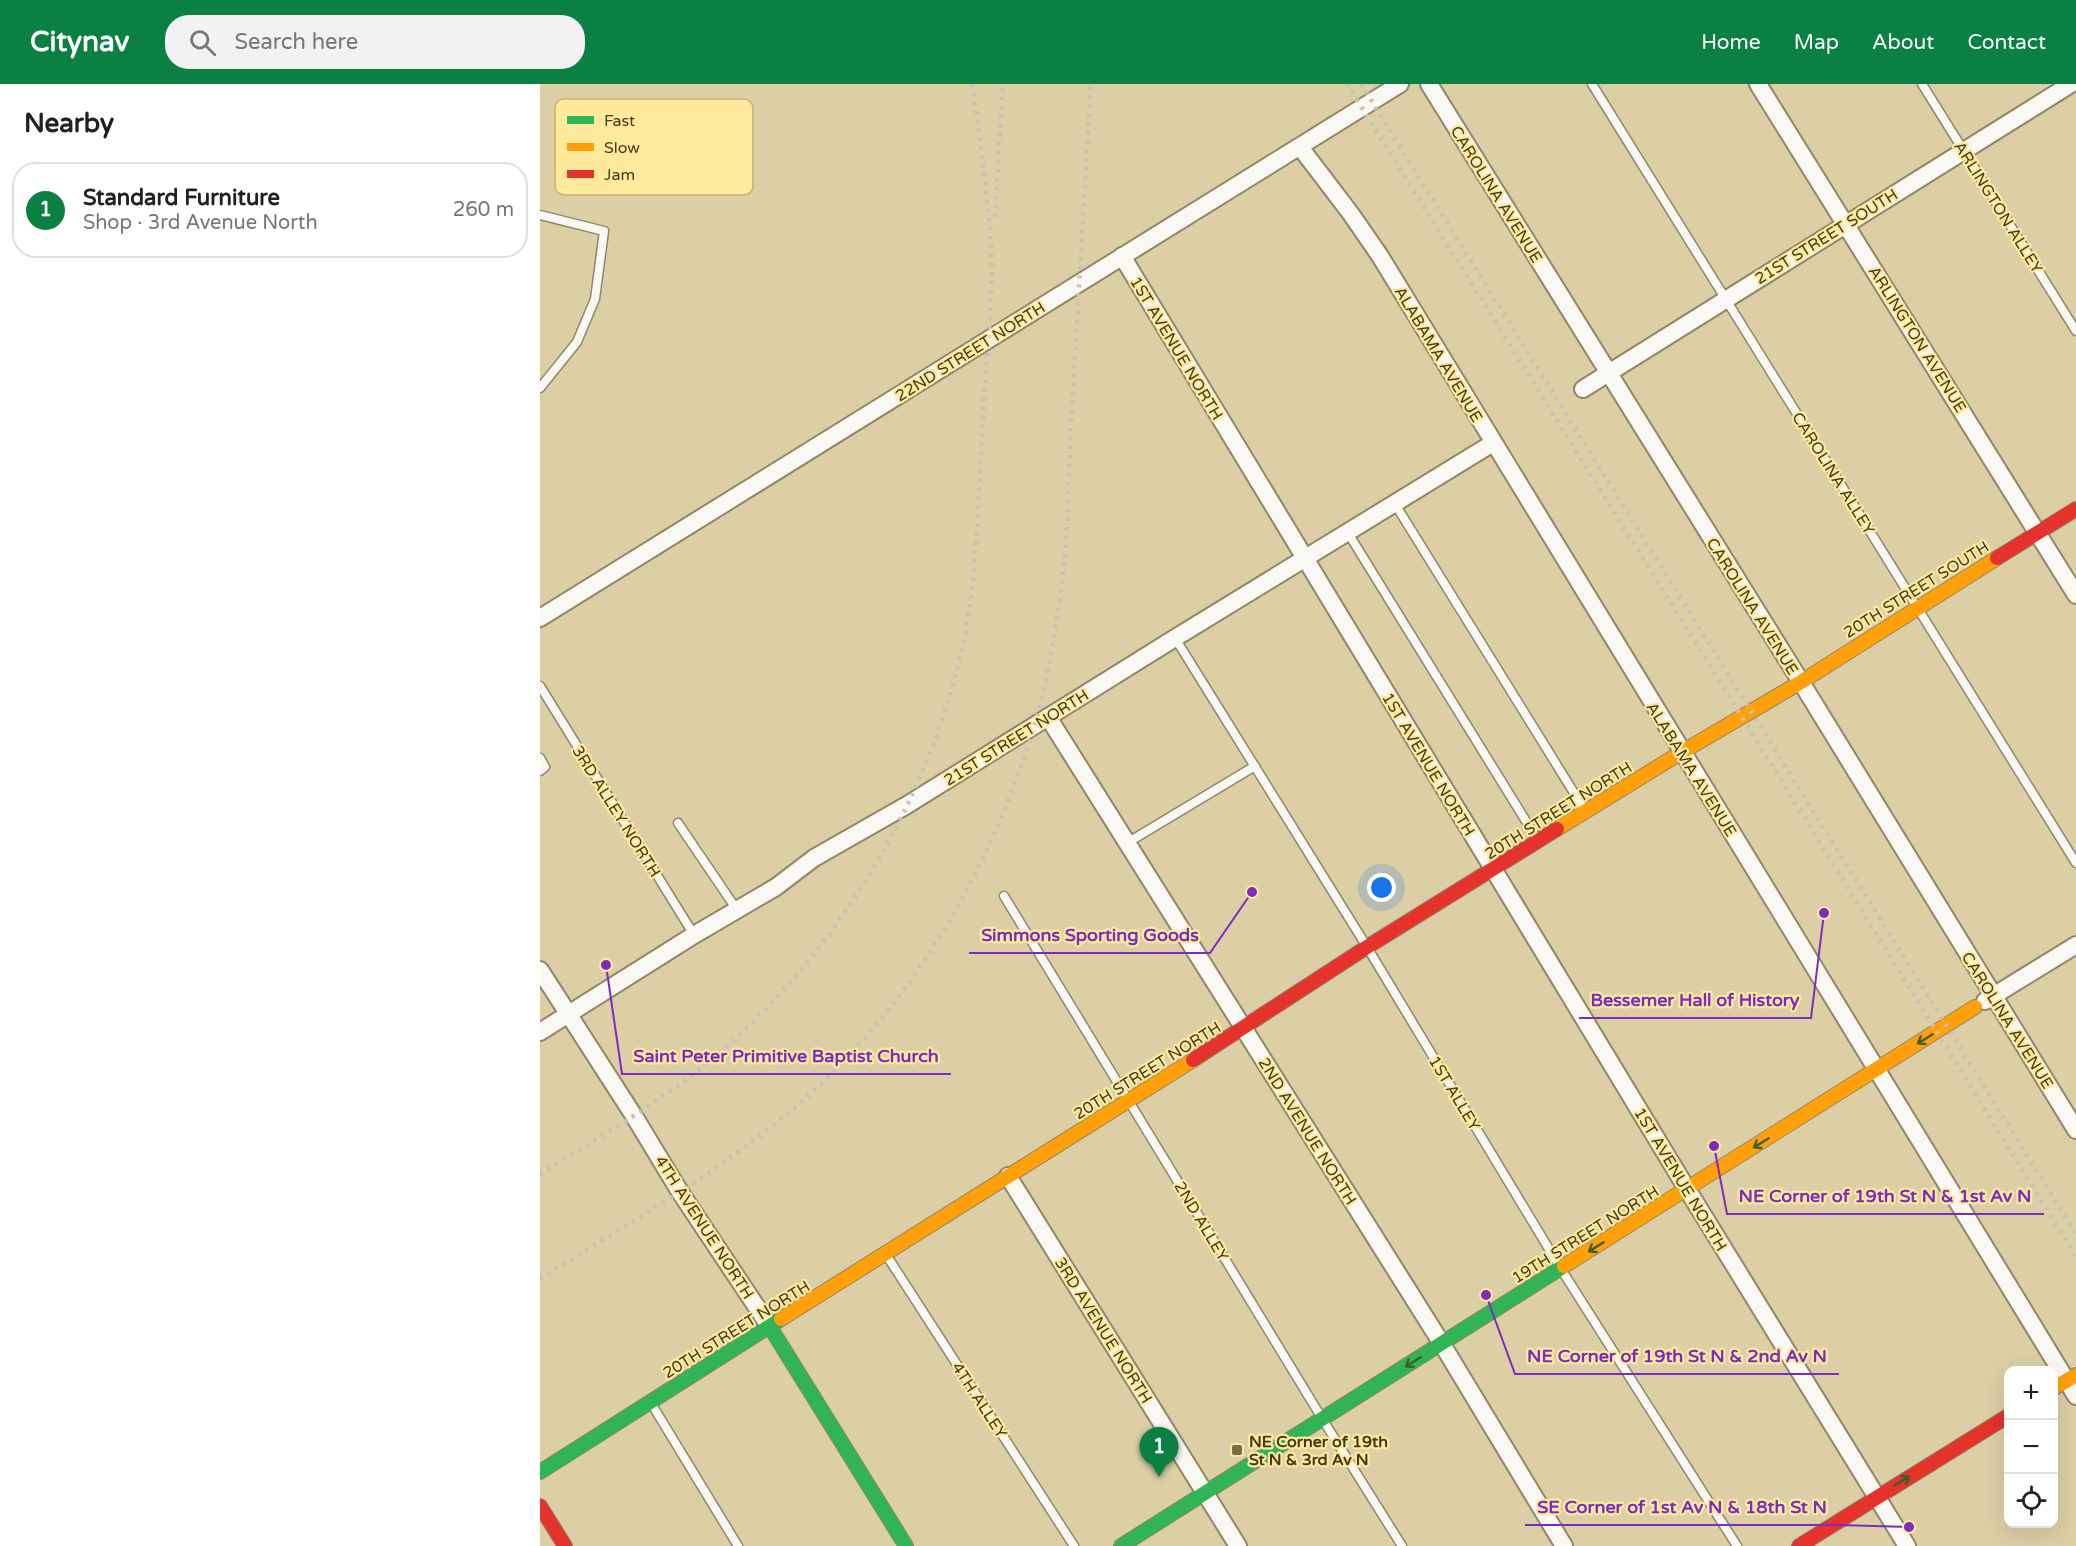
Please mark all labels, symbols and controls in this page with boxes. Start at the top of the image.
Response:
search box [165,15,585,69]
text: Citynav [30,25,129,59]
icon: search [186,26,219,59]
text: Search here [234,29,358,55]
text: Home [1701,30,1761,55]
text: Map [1794,30,1839,55]
text: About [1872,30,1934,55]
text: Contact [1967,30,2046,55]
legend [555,99,753,195]
text: Nearby [24,108,114,139]
text: Fast [604,111,635,131]
street label: CAROLINA AVENUE [1446,122,1546,267]
text: Slow [604,138,640,158]
street label: ARLINGTON ALLEY [1949,138,2047,277]
text: Jam [604,165,635,185]
text: Standard Furniture [83,185,280,211]
street label: 21ST STREET SOUTH [1751,185,1902,289]
text: 1 [39,198,52,222]
text: 260 m [453,198,514,222]
text: Shop · 3rd Avenue North [83,211,318,235]
street label: ARLINGTON AVENUE [1864,263,1970,417]
street label: 1ST AVENUE NORTH [1125,273,1227,424]
street label: ALABAMA AVENUE [1390,283,1487,426]
street label: 22ND STREET NORTH [892,298,1049,406]
street label: CAROLINA ALLEY [1787,408,1879,539]
street label: CAROLINA AVENUE [1702,534,1802,679]
street label: 20TH STREET SOUTH [1840,537,1993,643]
street label: 21ST STREET NORTH [940,685,1093,791]
street label: 1ST AVENUE NORTH [1377,689,1479,840]
street label: ALABAMA AVENUE [1642,698,1741,841]
street label: 3RD ALLEY NORTH [567,742,665,881]
street label: 20TH STREET NORTH [1481,757,1636,864]
your location [1367,873,1396,902]
callout: Simmons Sporting Goods [969,917,1210,953]
text: Simmons Sporting Goods [981,924,1199,946]
street label: CAROLINA AVENUE [1957,948,2057,1093]
callout: Bessemer Hall of History [1579,982,1811,1018]
text: Bessemer Hall of History [1591,989,1800,1011]
street label: 20TH STREET NORTH [1070,1017,1225,1124]
one-way arrow [1917,1033,1934,1045]
callout: Saint Peter Primitive Baptist Church [622,1038,951,1074]
text: Saint Peter Primitive Baptist Church [633,1045,939,1067]
street label: 1ST ALLEY [1424,1052,1484,1135]
street label: 2ND AVENUE NORTH [1254,1054,1361,1209]
street label: 1ST AVENUE NORTH [1629,1104,1731,1255]
one-way arrow [1753,1137,1769,1149]
street label: 4TH AVENUE NORTH [650,1152,758,1303]
street label: 2ND ALLEY [1169,1178,1233,1265]
callout: NE Corner of 19th St N & 1st Av N [1727,1178,2044,1214]
street label: 19TH STREET NORTH [1508,1181,1663,1288]
text: NE Corner of 19th St N & 1st Av N [1738,1185,2032,1207]
one-way arrow [1588,1241,1605,1253]
street label: 3RD AVENUE NORTH [1050,1254,1156,1407]
street label: 20TH STREET NORTH [659,1276,814,1383]
callout: NE Corner of 19th St N & 2nd Av N [1515,1338,1839,1374]
text: NE Corner of 19th St N & 2nd Av N [1527,1345,1827,1367]
one-way arrow [1405,1357,1422,1369]
street label: 4TH ALLEY [947,1359,1011,1442]
map controls [2004,1366,2058,1528]
button: + [2004,1366,2058,1420]
button: − [2004,1420,2058,1474]
pin: 1 [1140,1428,1178,1477]
place label: NE Corner of 19th St N & 3rd Av N [1249,1432,1388,1470]
marker: NE Corner of 19th St N & 3rd Av N [1230,1443,1244,1457]
button: locate [2004,1474,2058,1528]
one-way arrow [1893,1475,1910,1487]
callout: SE Corner of 1st Av N & 18th St N [1525,1489,1839,1525]
text: SE Corner of 1st Av N & 18th St N [1537,1496,1827,1518]

